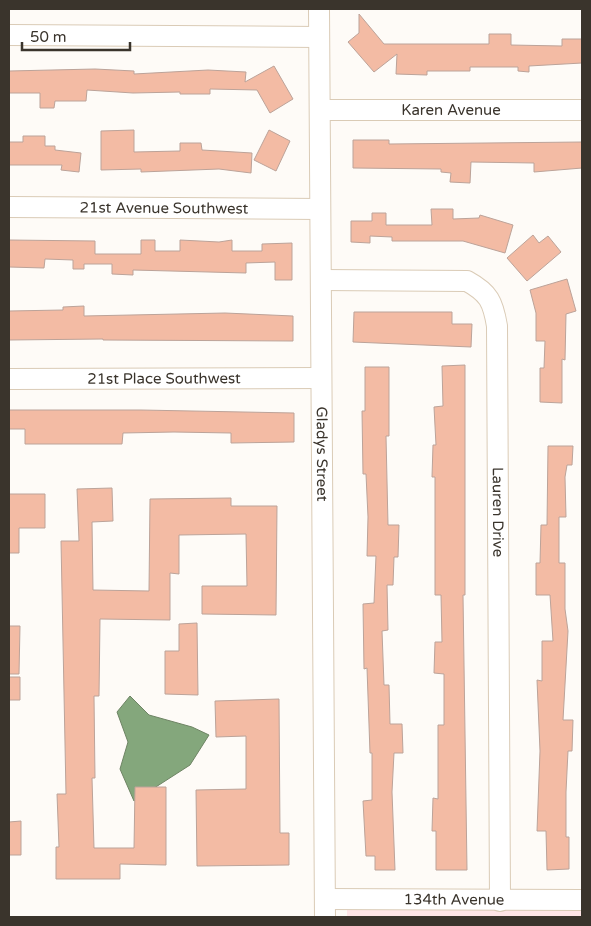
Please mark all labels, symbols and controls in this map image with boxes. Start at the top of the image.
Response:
scale bar [22,20,130,52]
text: 50 m [30,28,67,46]
street label: Karen Avenue [401,101,501,119]
street label: 21st Avenue Southwest [80,198,249,218]
street label: 21st Place Southwest [87,369,241,388]
street label: Gladys Street [313,406,331,502]
street label: Lauren Drive [489,467,507,557]
street label: 134th Avenue [404,890,504,909]

